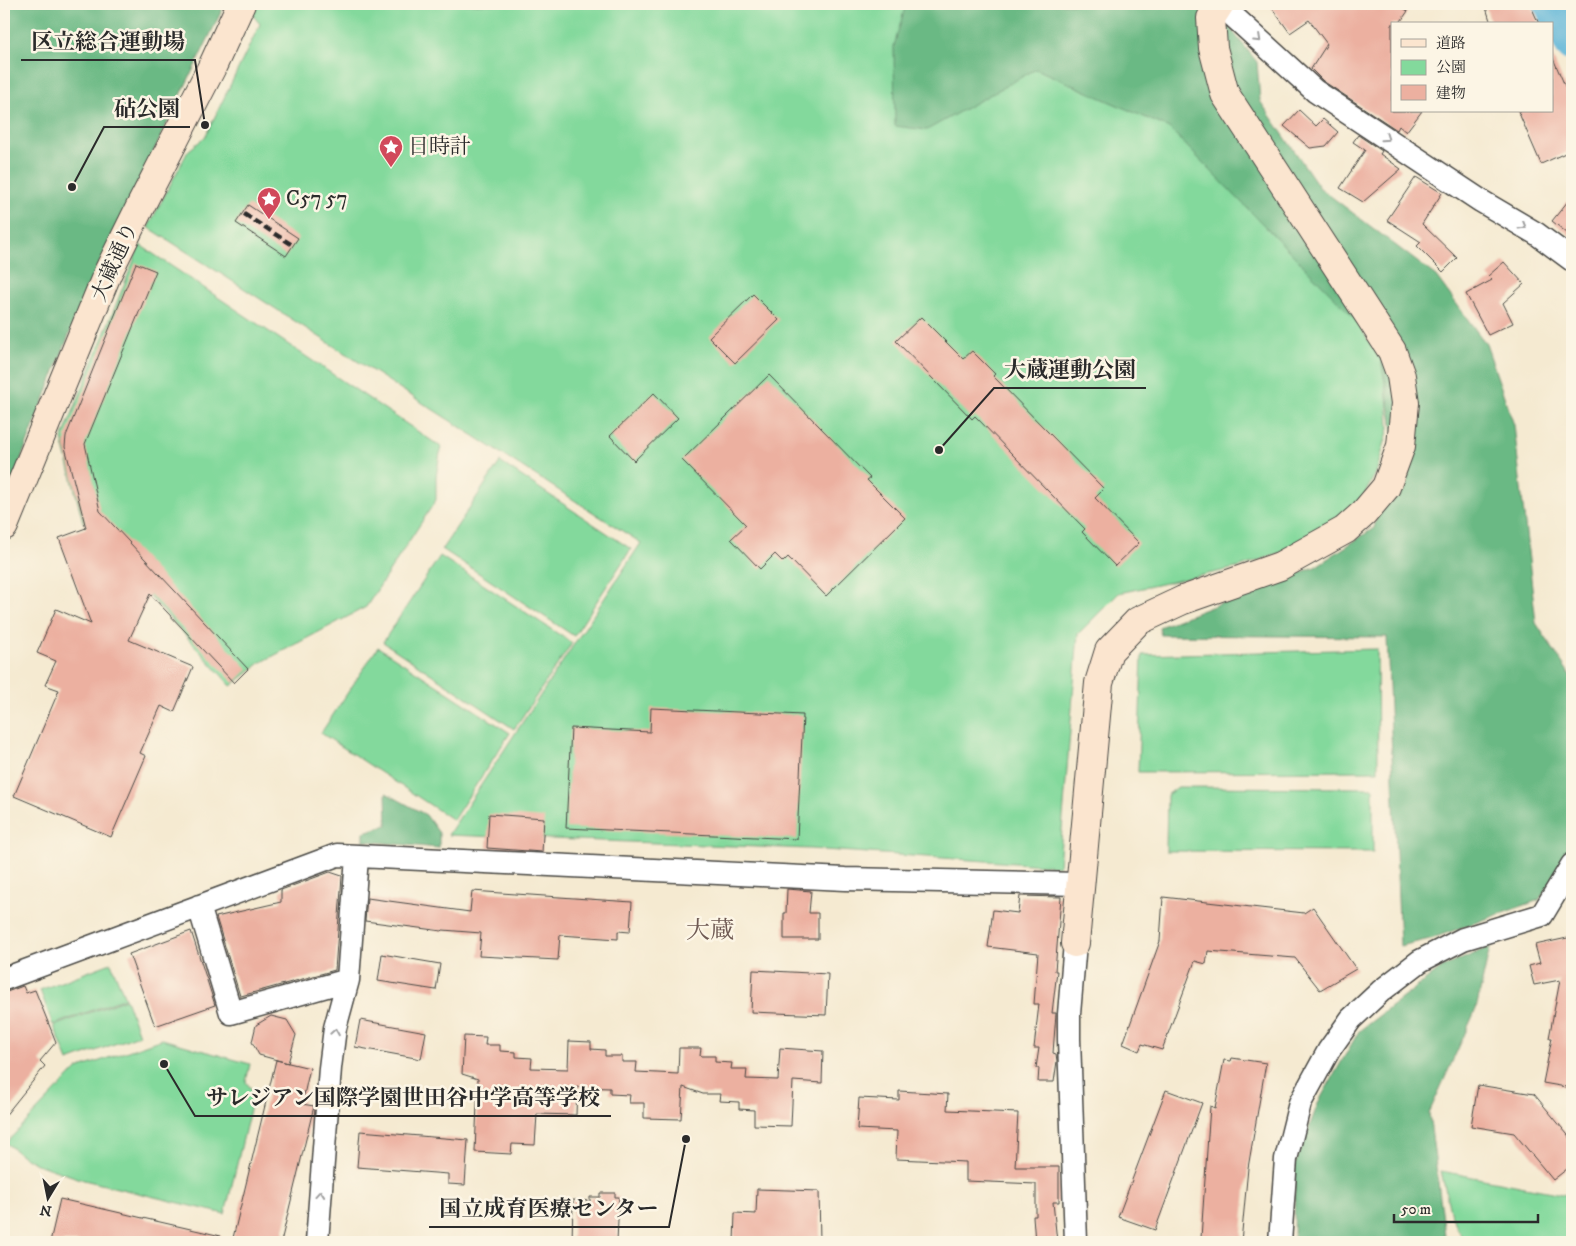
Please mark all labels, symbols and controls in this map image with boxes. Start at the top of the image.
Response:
legend [1391,22,1554,112]
callout: 区立総合運動場 [21,23,195,60]
text: 区立総合運動場 [31,29,185,56]
one-way arrow [1253,33,1262,42]
text: 道路 [1436,34,1466,53]
text: 公園 [1436,58,1466,77]
text: 建物 [1436,84,1466,103]
callout: 砧公園 [104,90,190,127]
text: 砧公園 [114,96,180,123]
one-way arrow [1380,132,1390,141]
place icon: 日時計 [378,134,404,168]
place label: 日時計 [408,134,471,160]
place icon: C57 57 [256,186,282,220]
place label: C57 57 [286,186,347,212]
street label: 大蔵通り [86,218,144,306]
one-way arrow [1517,219,1526,229]
callout: 大蔵運動公園 [994,351,1146,388]
text: 大蔵運動公園 [1004,357,1136,384]
district label: 大蔵 [686,916,734,946]
one-way arrow [330,1028,340,1036]
callout: サレジアン国際学園世田谷中学高等学校 [195,1079,611,1116]
text: サレジアン国際学園世田谷中学高等学校 [206,1085,600,1112]
north arrow [22,1174,72,1224]
one-way arrow [315,1189,326,1197]
callout: 国立成育医療センター [429,1190,669,1227]
scale bar [1394,1191,1537,1223]
text: 国立成育医療センター [439,1196,659,1223]
text: N [38,1200,53,1220]
text: 50 m [1401,1200,1431,1219]

